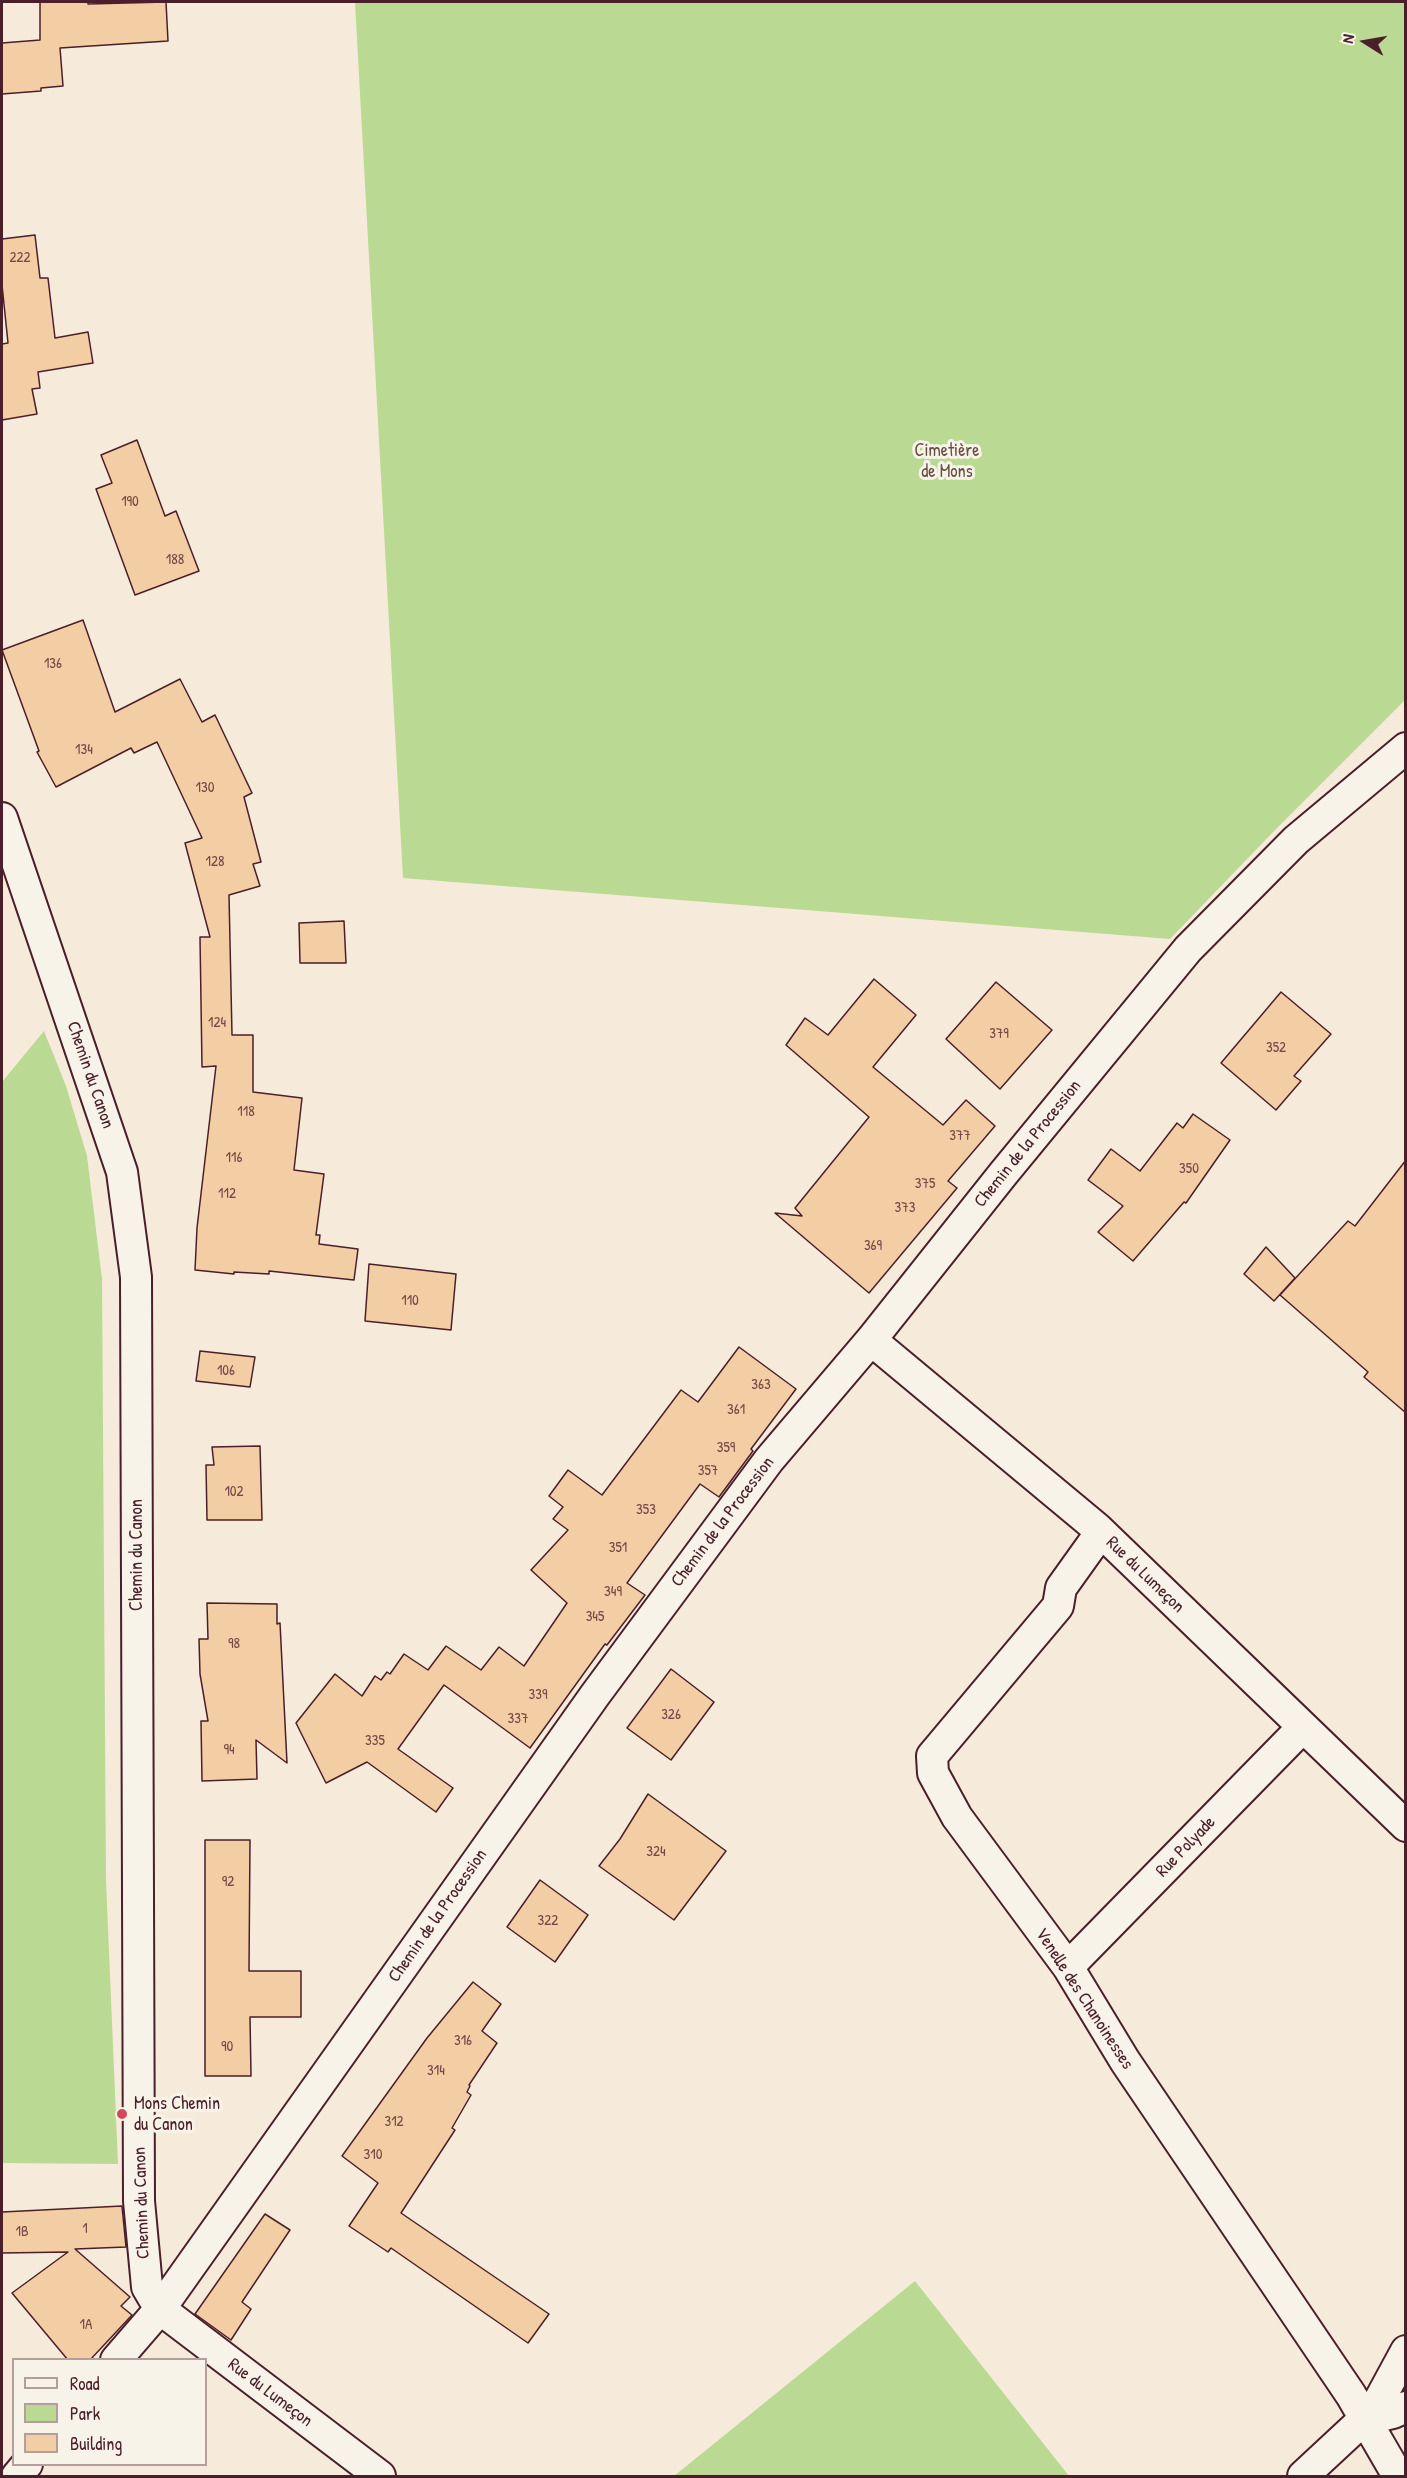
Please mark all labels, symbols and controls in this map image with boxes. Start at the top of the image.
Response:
north arrow [1335,12,1395,72]
text: N [1336,32,1359,45]
house number: 222 [9,249,31,267]
park label: Cimetière de Mons [915,440,979,482]
house number: 190 [121,493,139,511]
house number: 188 [166,551,184,569]
house number: 136 [44,655,62,673]
house number: 134 [75,741,93,759]
house number: 130 [196,779,214,797]
house number: 128 [206,853,224,871]
house number: 124 [208,1014,226,1032]
street label: Chemin du Canon [62,1019,118,1131]
house number: 379 [989,1025,1009,1043]
house number: 352 [1266,1039,1286,1057]
street label: Chemin de la Procession [970,1076,1086,1212]
house number: 118 [237,1103,255,1121]
house number: 377 [949,1127,971,1145]
house number: 116 [226,1149,242,1167]
house number: 350 [1179,1160,1199,1178]
house number: 375 [915,1175,935,1193]
house number: 112 [218,1185,236,1203]
house number: 373 [895,1199,915,1217]
house number: 369 [864,1237,882,1255]
house number: 110 [401,1292,419,1310]
house number: 106 [217,1362,235,1380]
house number: 363 [751,1376,771,1394]
house number: 361 [727,1401,745,1419]
house number: 359 [717,1439,735,1457]
street label: Chemin de la Procession [667,1453,779,1591]
house number: 357 [698,1462,718,1480]
house number: 102 [224,1483,244,1501]
street label: Chemin du Canon [126,1499,148,1611]
house number: 353 [636,1501,656,1519]
street label: Rue du Lumeçon [1101,1532,1189,1618]
house number: 351 [609,1539,627,1557]
house number: 349 [604,1583,622,1601]
house number: 345 [586,1608,604,1626]
house number: 98 [228,1635,240,1653]
house number: 339 [529,1686,547,1704]
house number: 326 [661,1706,681,1724]
house number: 337 [508,1710,528,1728]
house number: 335 [365,1732,385,1750]
house number: 94 [223,1741,235,1759]
street label: Rue Polyade [1152,1812,1220,1882]
house number: 324 [646,1843,666,1861]
street label: Chemin de la Procession [384,1845,492,1987]
house number: 92 [222,1873,234,1891]
house number: 322 [538,1912,558,1930]
street label: Venelle des Chanoinesses [1030,1924,1138,2074]
house number: 316 [454,2032,472,2050]
house number: 90 [221,2038,233,2056]
house number: 314 [427,2062,445,2080]
place label: Mons Chemin du Canon [134,2093,220,2136]
marker: Mons Chemin du Canon [115,2107,129,2121]
house number: 312 [384,2113,404,2131]
house number: 310 [364,2146,382,2164]
street label: Chemin du Canon [129,2147,155,2259]
house number: 1 [82,2220,88,2238]
house number: 1B [15,2223,29,2241]
house number: 1A [80,2316,92,2334]
street label: Rue du Lumeçon [223,2354,317,2432]
legend [12,2358,207,2466]
text: Road [70,2371,100,2396]
text: Park [70,2401,100,2426]
text: Building [70,2431,122,2456]

